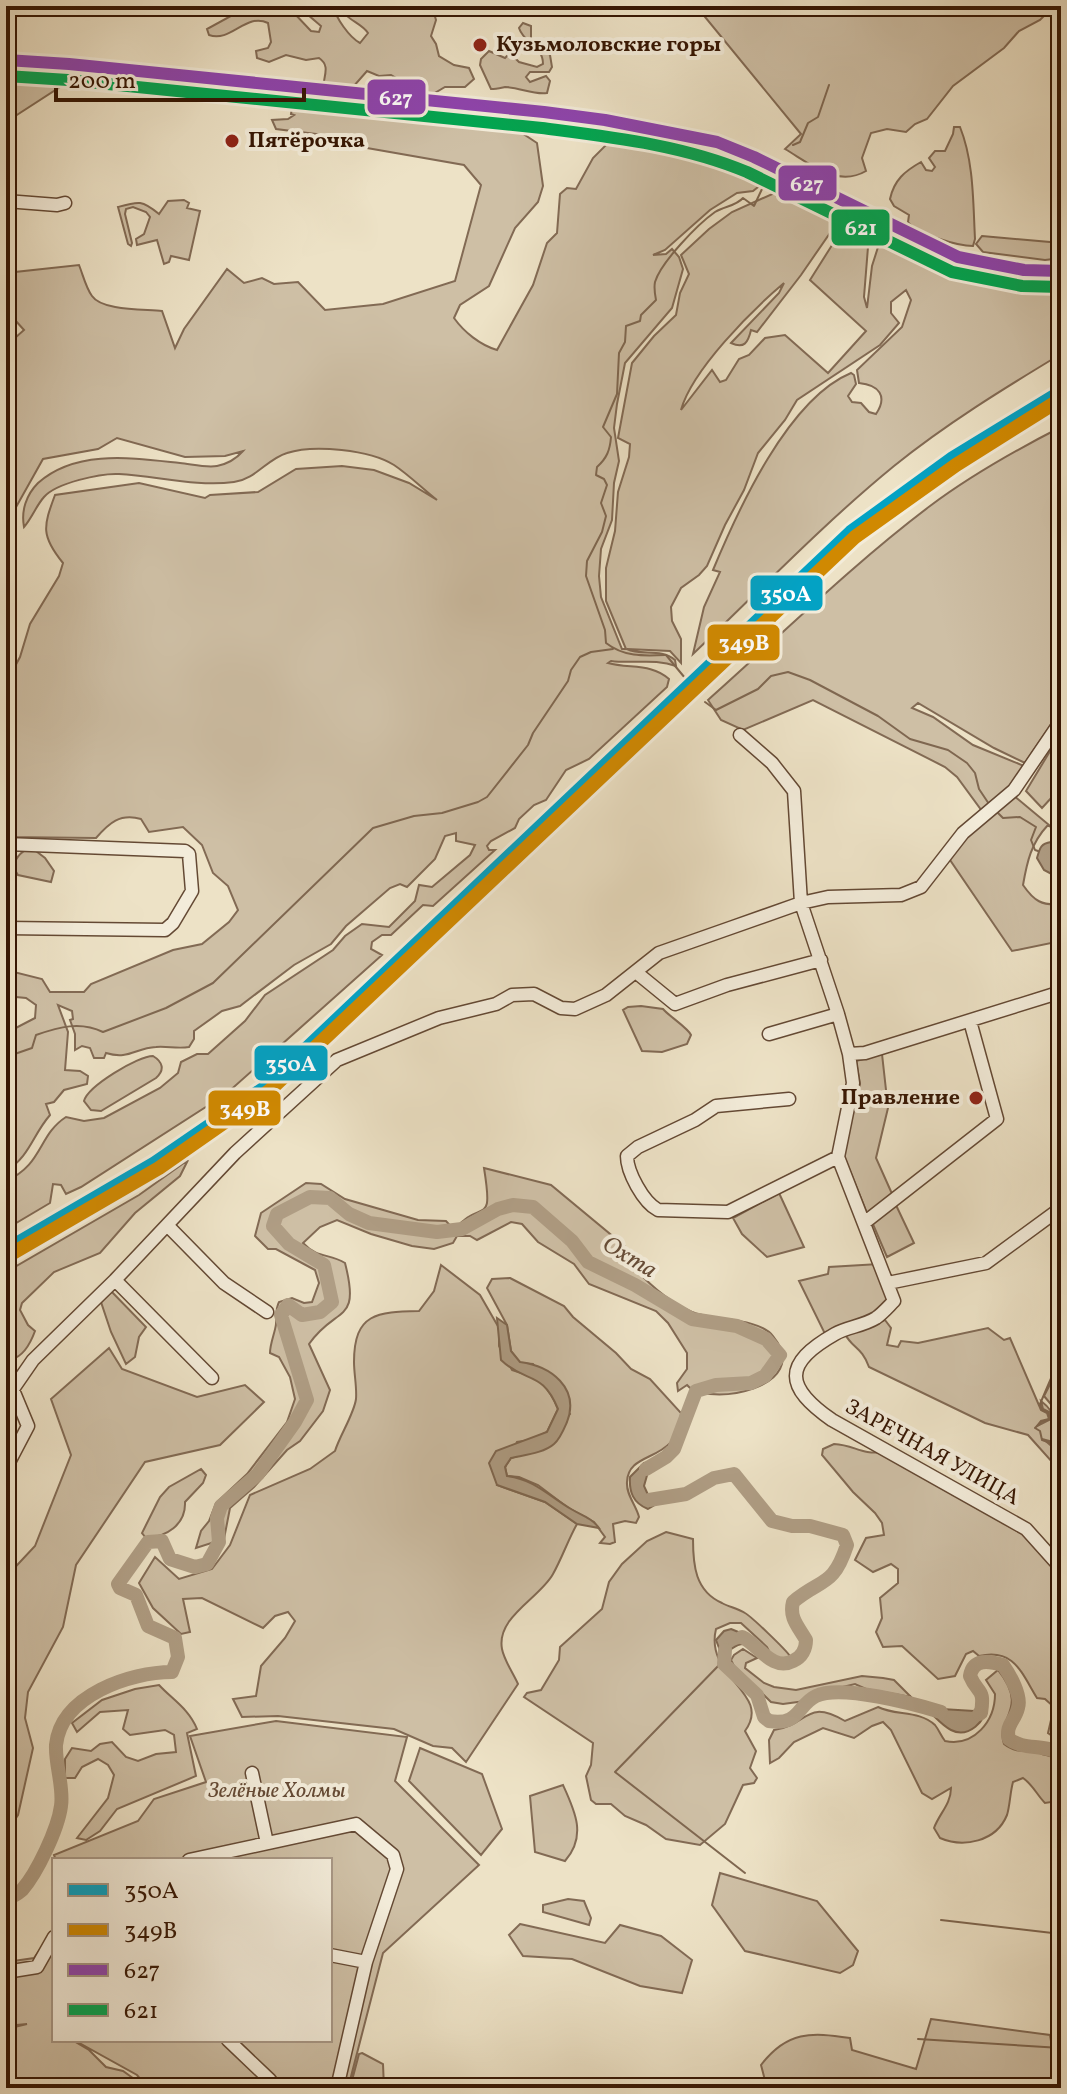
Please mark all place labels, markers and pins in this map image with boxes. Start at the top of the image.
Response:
place label: Кузьмоловские горы [496,30,721,61]
marker: Кузьмоловские горы [471,36,489,54]
place label: Пятёрочка [248,126,365,157]
marker: Пятёрочка [223,132,241,150]
place label: Правление [841,1083,960,1114]
marker: Правление [967,1089,985,1107]

